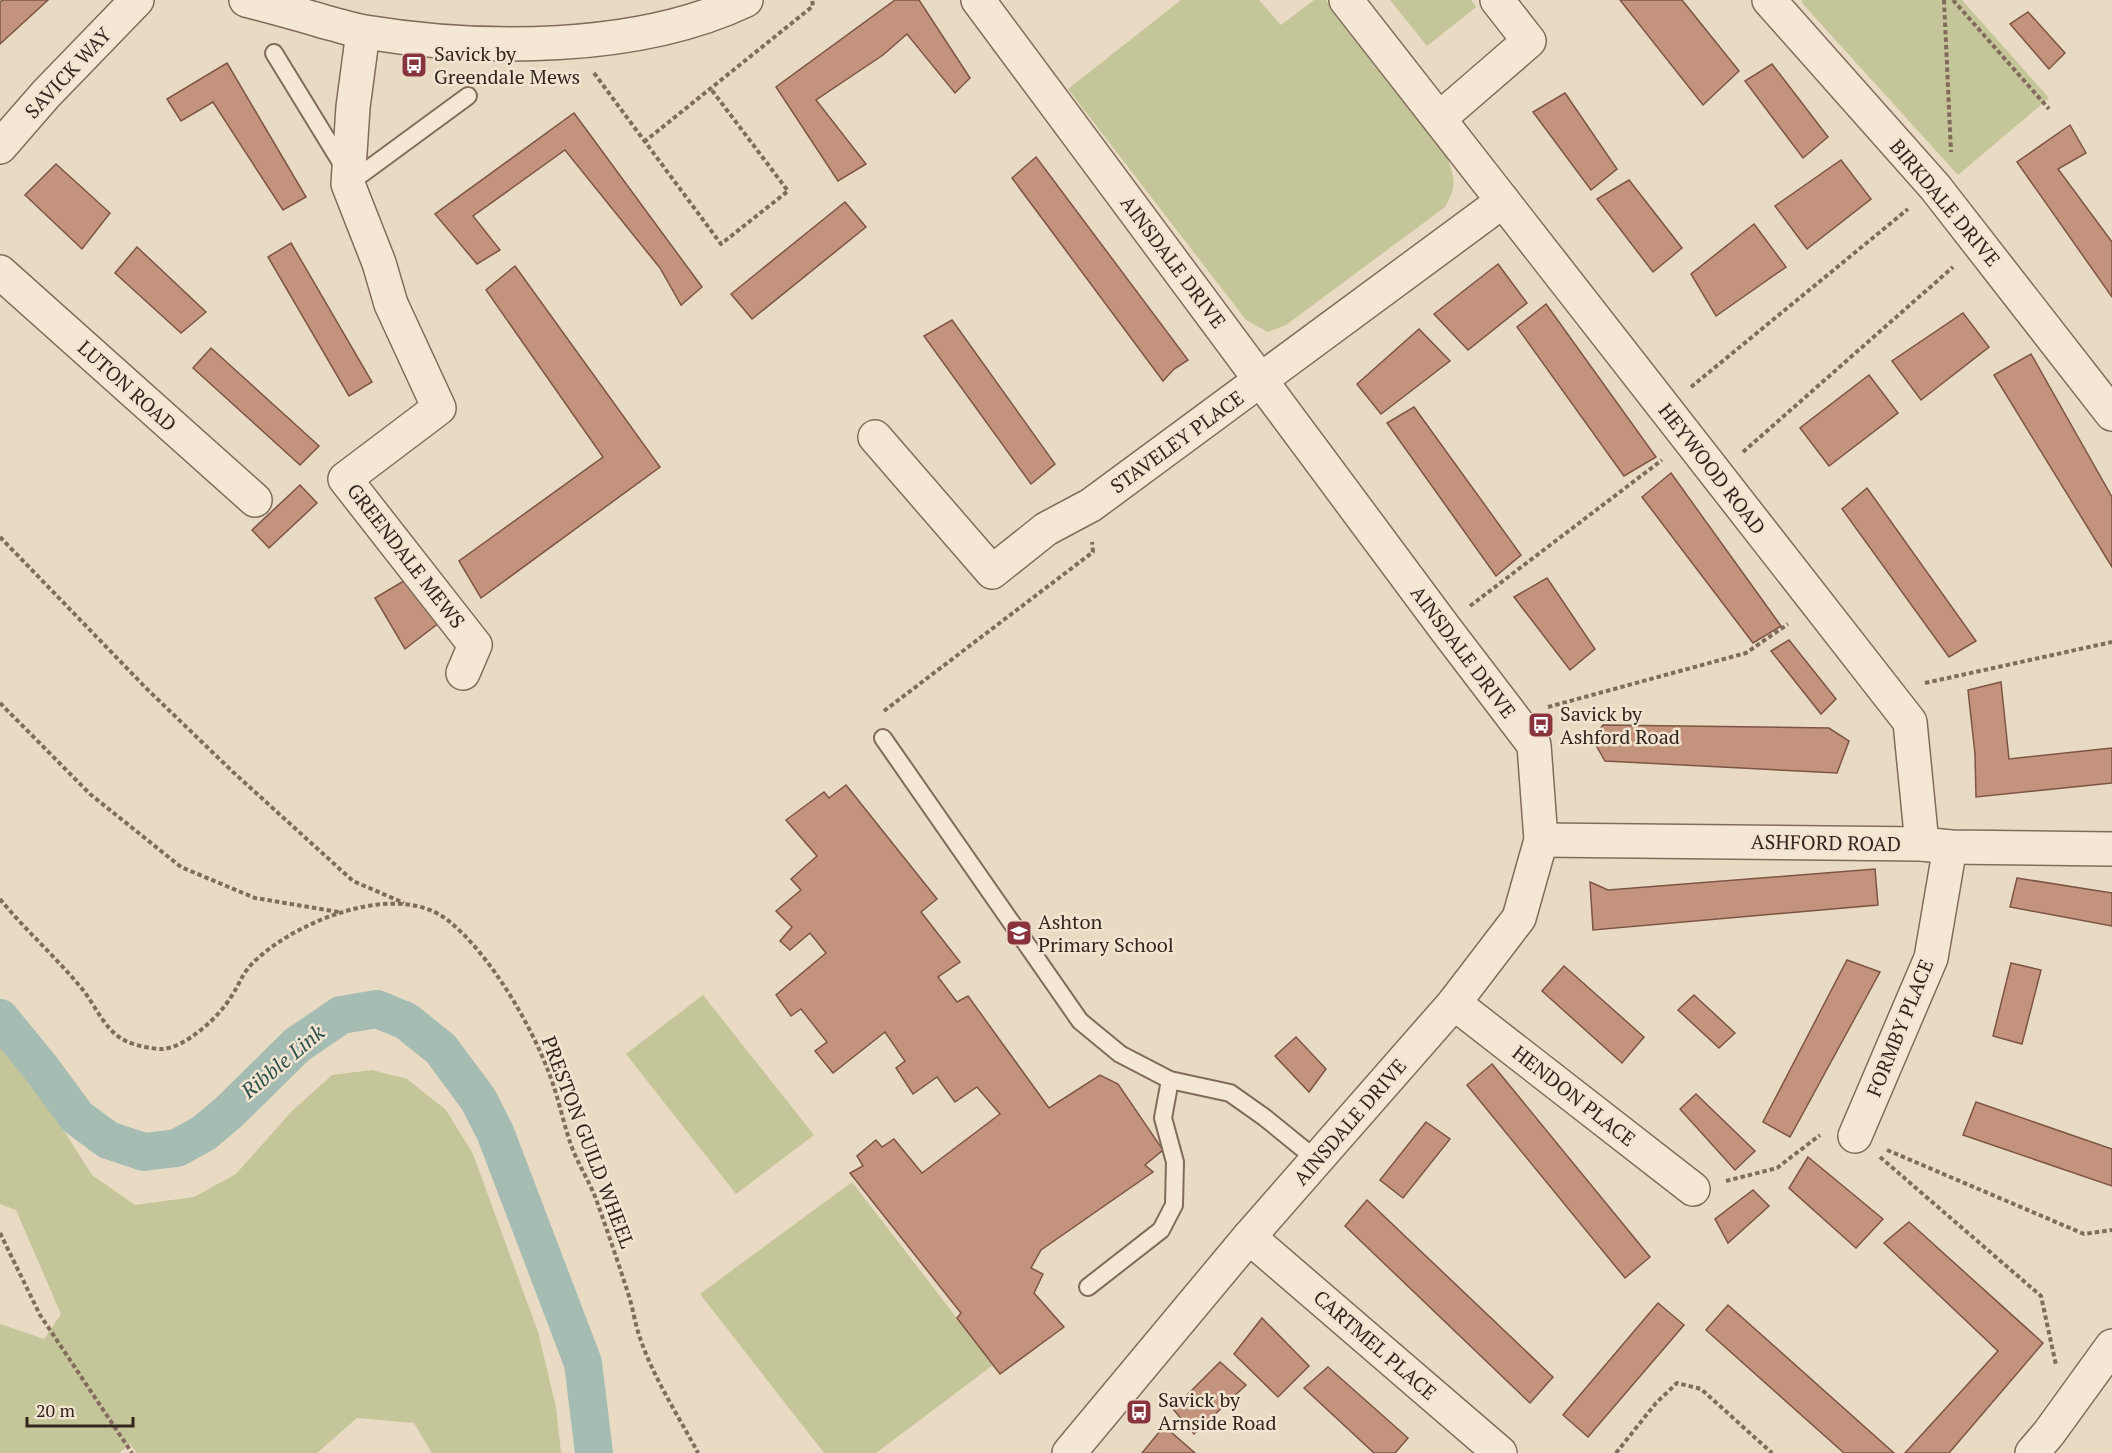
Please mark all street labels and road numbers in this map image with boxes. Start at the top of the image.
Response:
street label: SAVICK WAY [18,21,117,124]
street label: BIRKDALE DRIVE [1884,133,2007,272]
street label: AINSDALE DRIVE [1115,190,1232,334]
street label: LUTON ROAD [72,334,183,437]
street label: STAVELEY PLACE [1105,384,1249,499]
street label: HEYWOOD ROAD [1653,398,1772,540]
street label: GREENDALE MEWS [341,478,472,634]
street label: AINSDALE DRIVE [1405,580,1522,724]
street label: ASHFORD ROAD [1751,828,1901,857]
street label: FORMBY PLACE [1860,955,1939,1100]
street label: PRESTON GUILD WHEEL [536,1032,641,1252]
street label: HENDON PLACE [1507,1039,1641,1152]
street label: AINSDALE DRIVE [1287,1053,1412,1191]
street label: CARTMEL PLACE [1308,1284,1443,1406]

